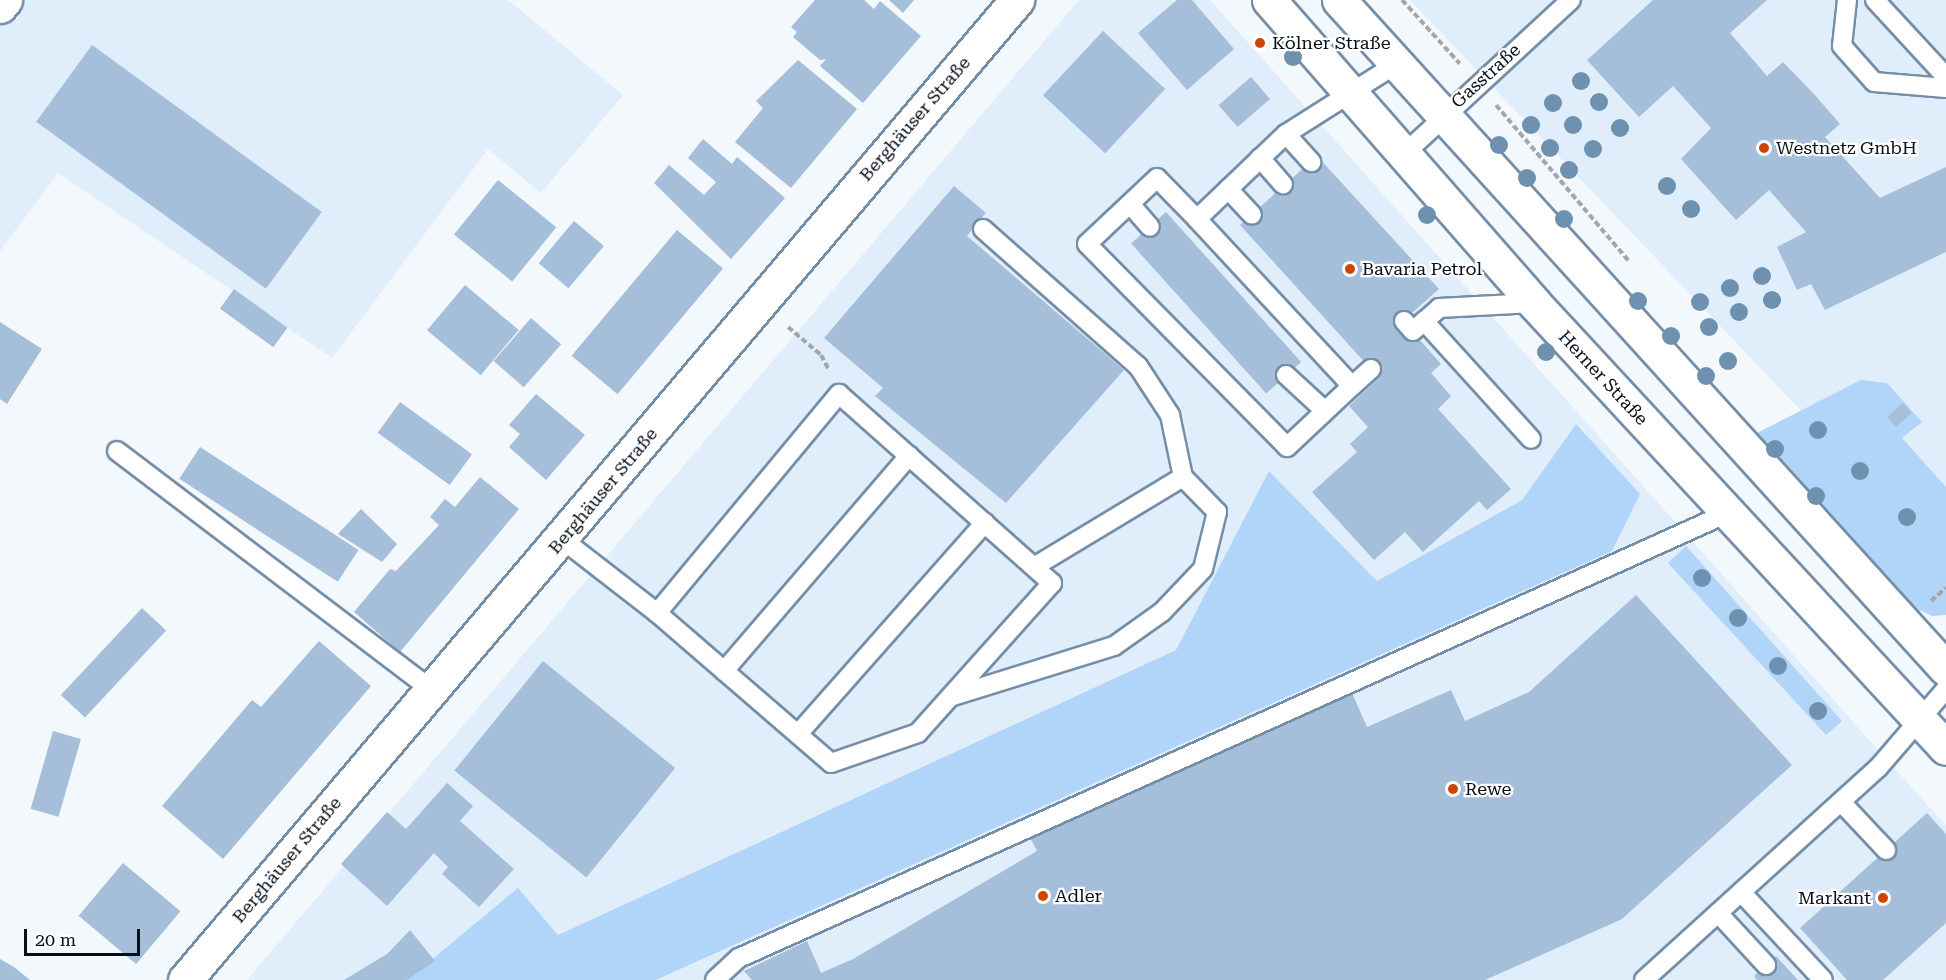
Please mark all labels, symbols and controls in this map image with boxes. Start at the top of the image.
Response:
place label: Kölner Straße [1272,32,1391,54]
marker: Kölner Straße [1253,36,1267,50]
street label: Gasstraße [1447,39,1525,113]
street label: Berghäuser Straße [855,52,975,186]
place label: Westnetz GmbH [1776,137,1917,159]
marker: Westnetz GmbH [1757,141,1771,155]
place label: Bavaria Petrol [1362,258,1482,280]
marker: Bavaria Petrol [1343,262,1357,276]
street label: Herner Straße [1554,326,1652,430]
street label: Berghäuser Straße [544,423,662,559]
place label: Rewe [1465,778,1511,800]
marker: Rewe [1446,782,1460,796]
street label: Berghäuser Straße [228,792,346,928]
place label: Adler [1055,885,1102,907]
place label: Markant [1798,887,1871,909]
marker: Adler [1036,889,1050,903]
marker: Markant [1876,891,1890,905]
scale bar [27,917,142,955]
text: 20 m [35,929,76,950]

